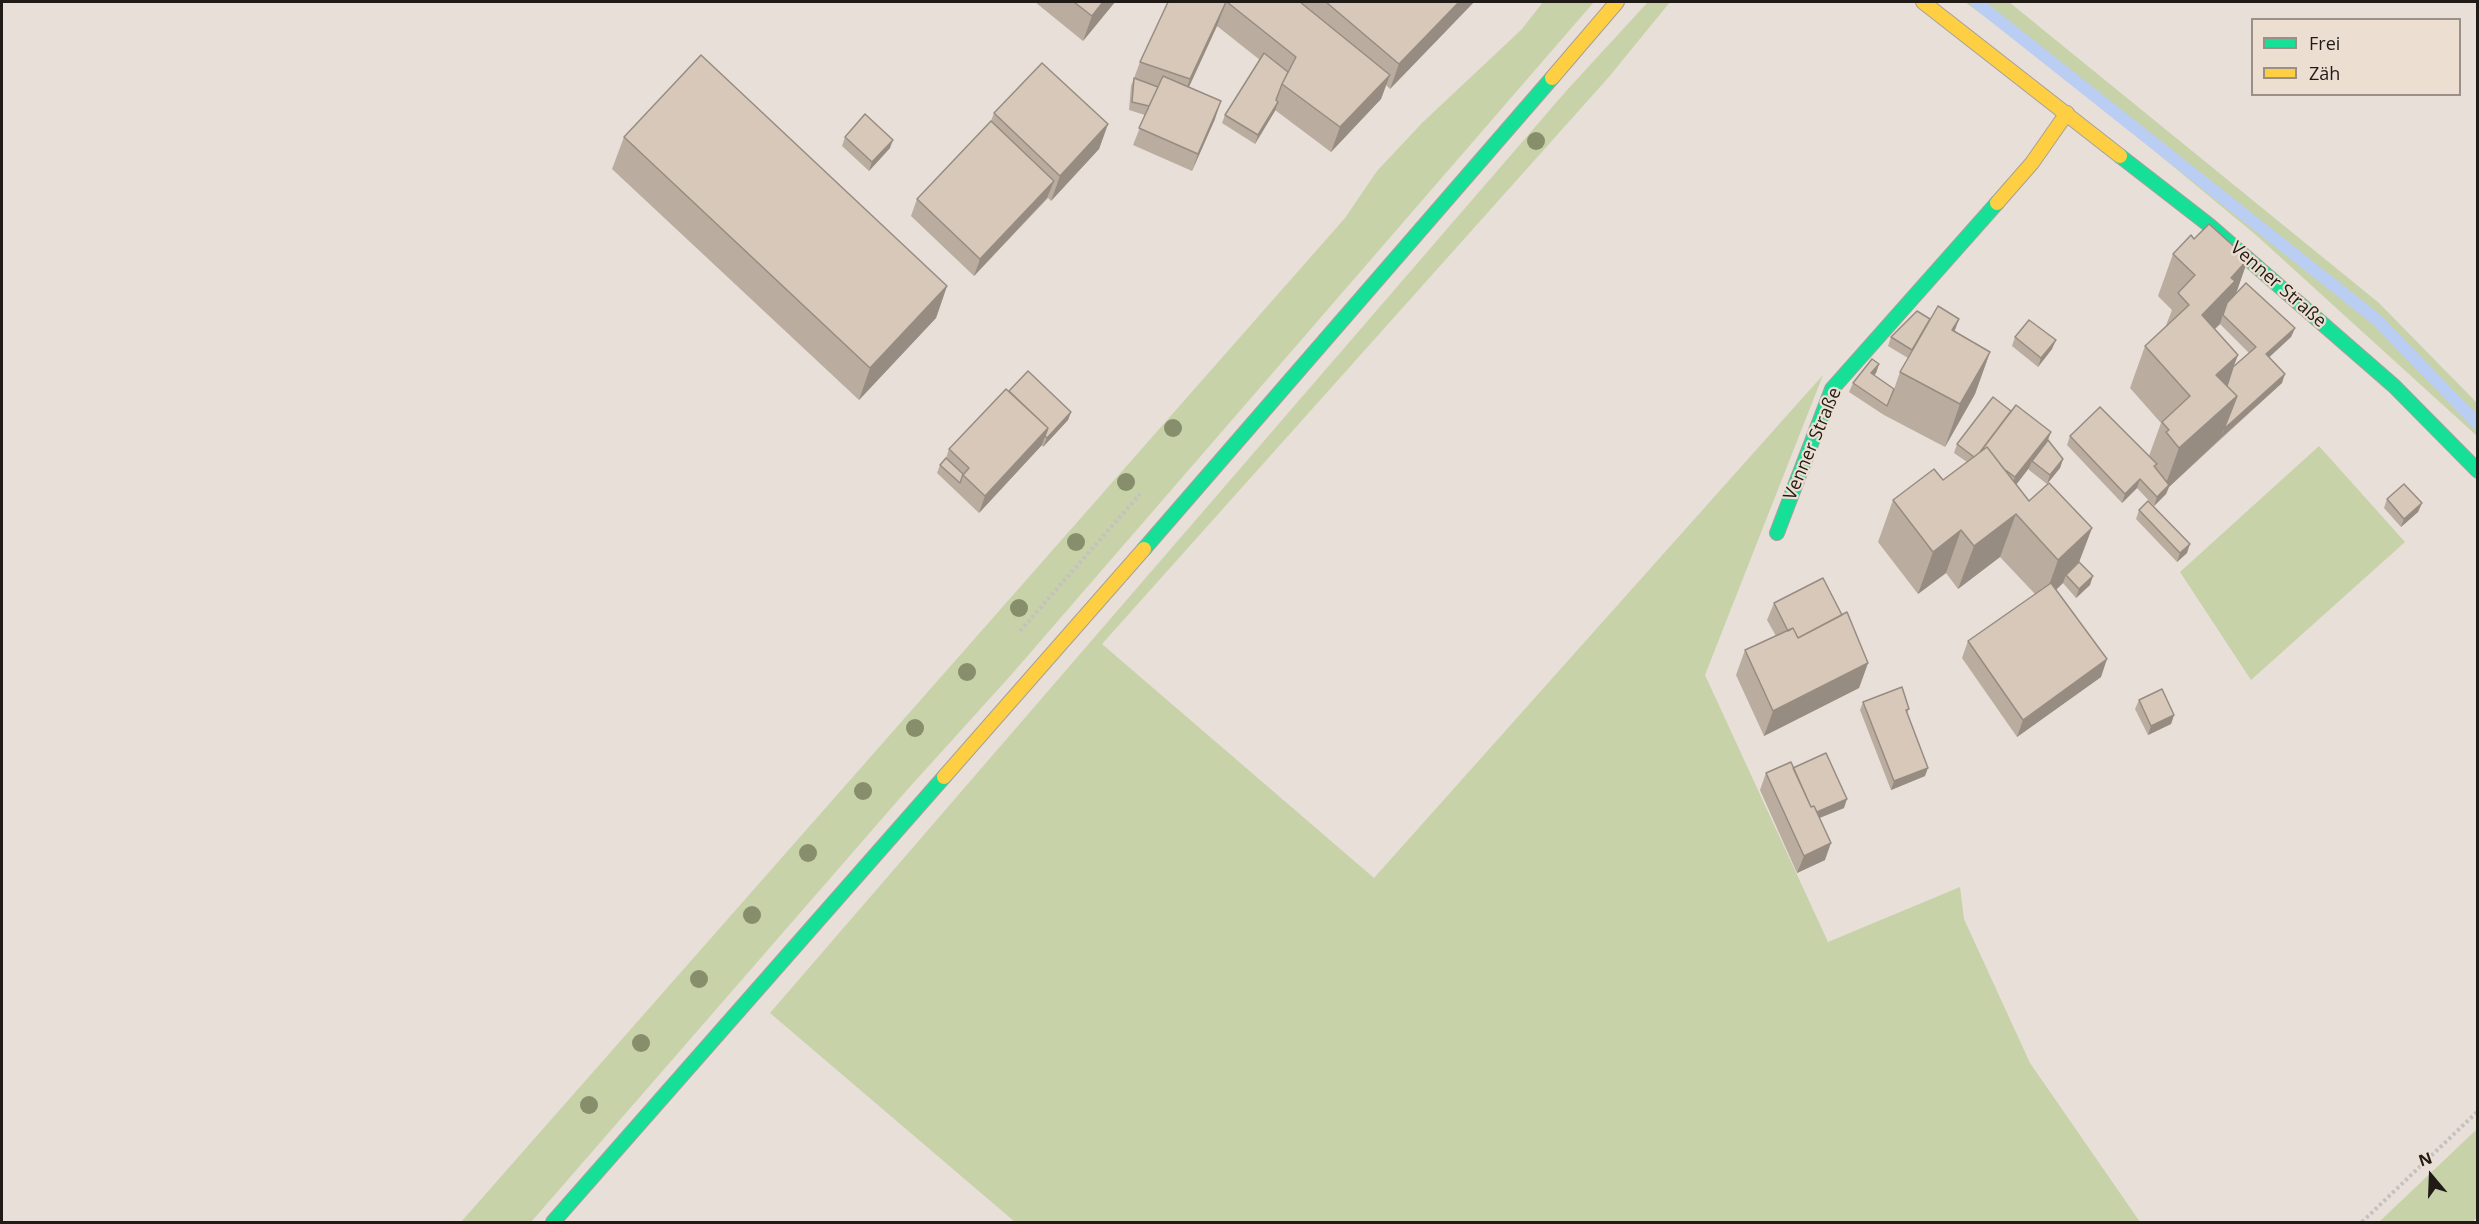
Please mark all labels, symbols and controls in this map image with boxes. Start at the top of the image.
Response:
legend [2251,18,2461,96]
text: Frei [2309,31,2340,55]
text: Zäh [2309,61,2340,85]
street label: Venner Straße [2226,237,2330,333]
street label: Venner Straße [1780,385,1846,503]
north arrow [2401,1146,2461,1206]
text: N [2415,1146,2435,1172]

